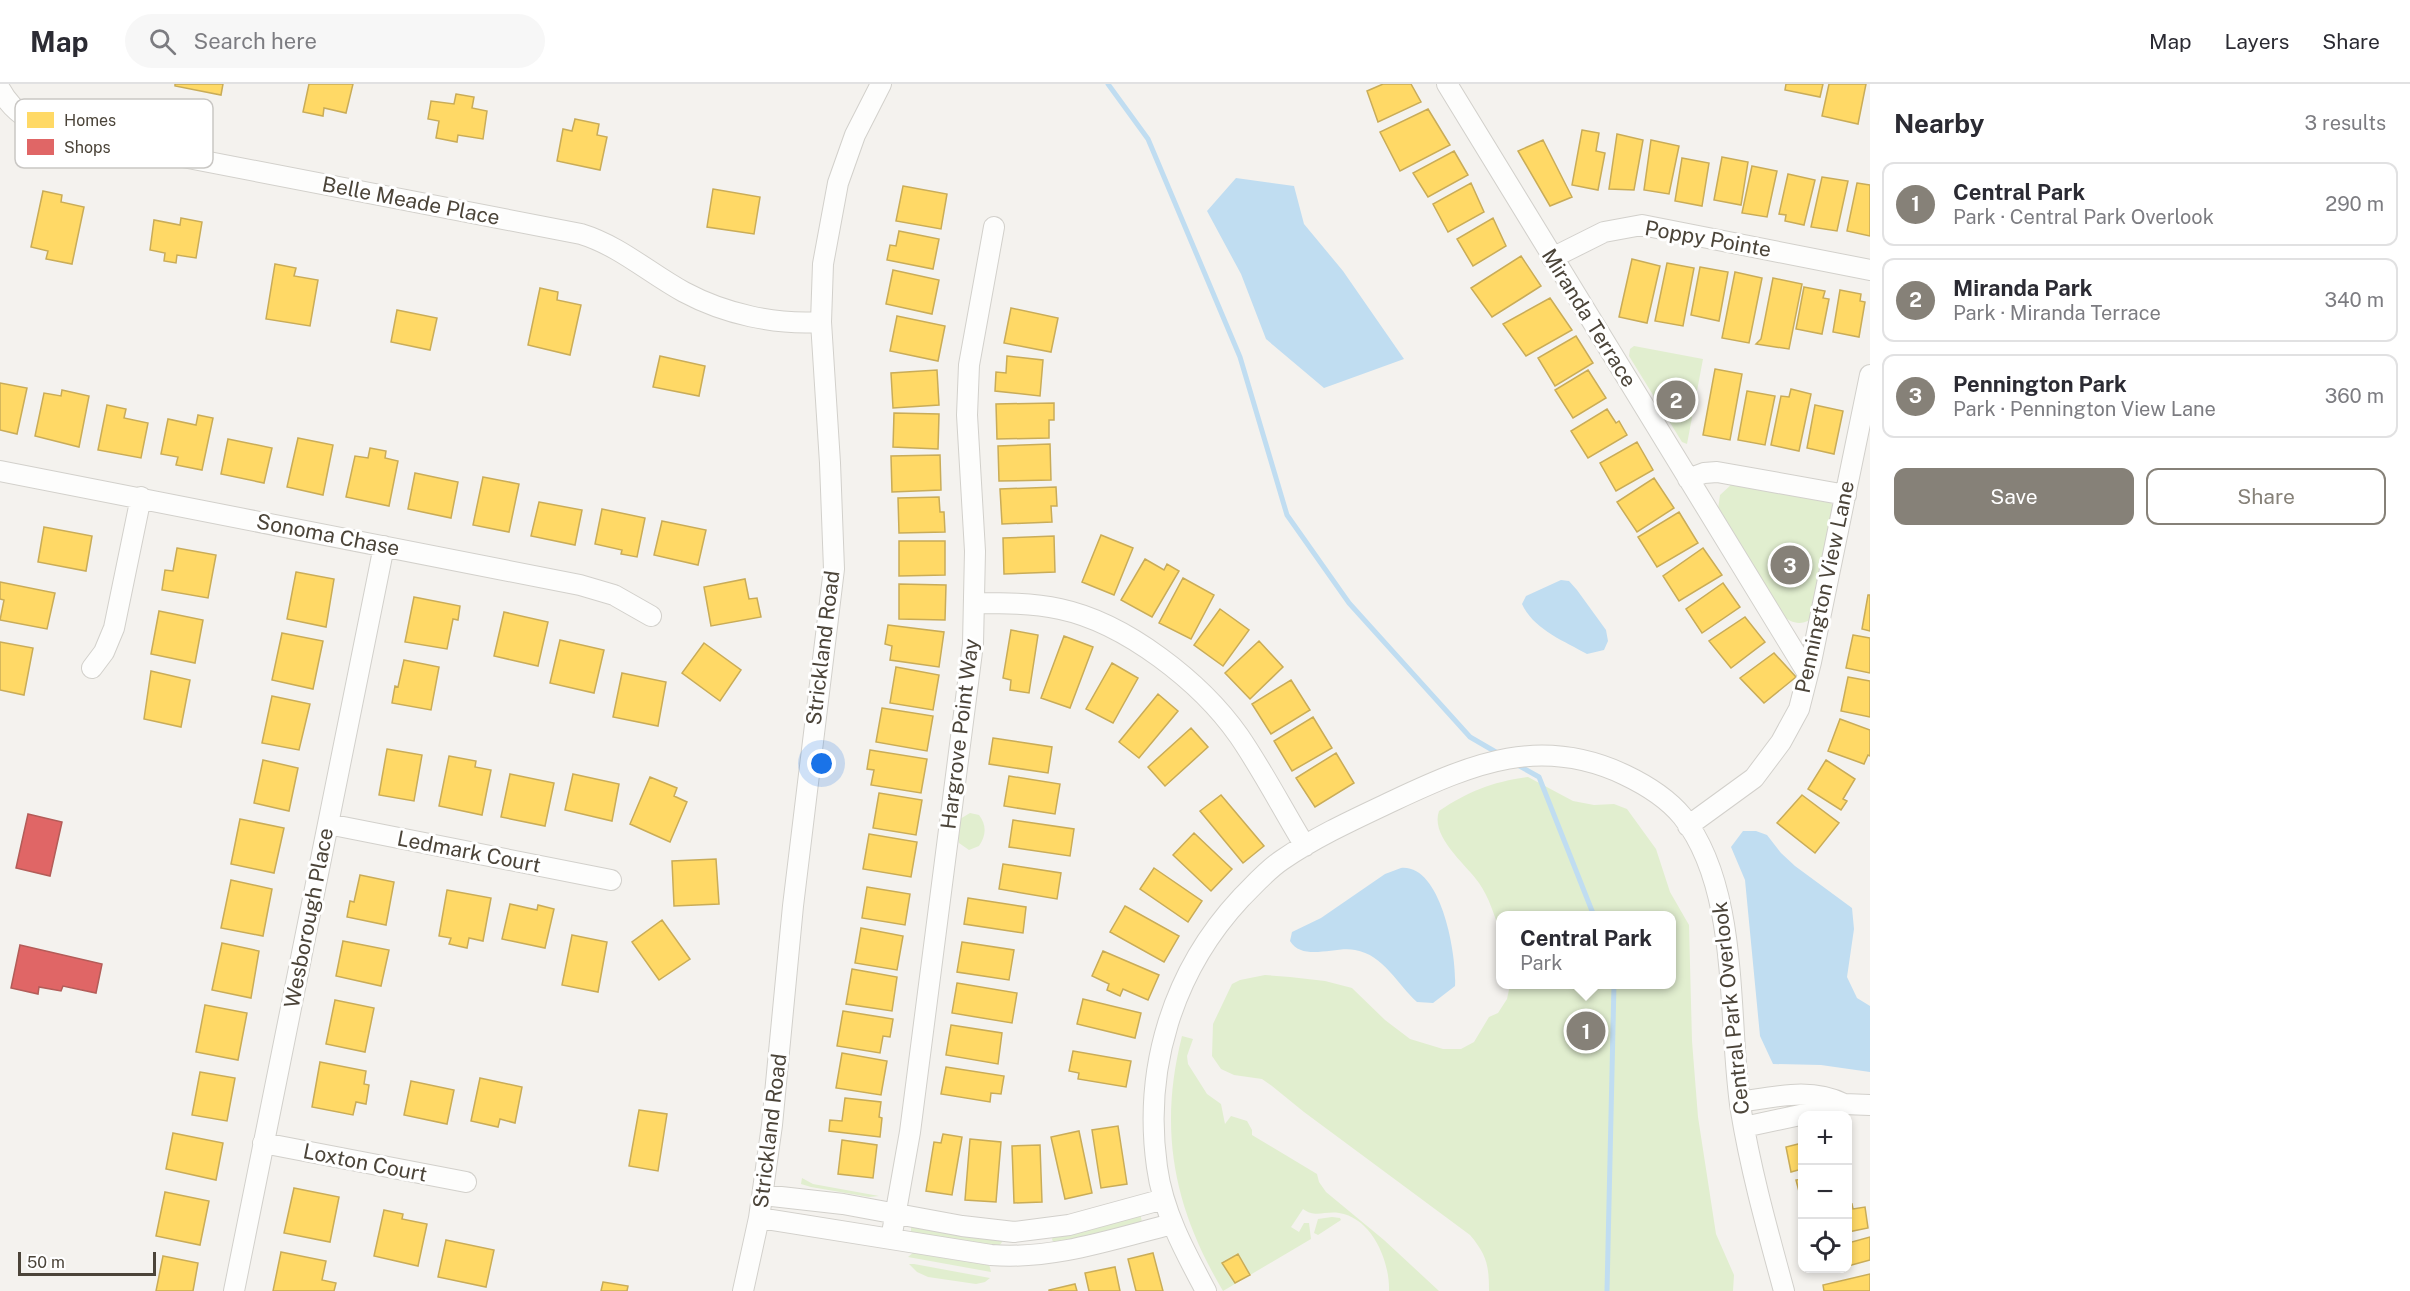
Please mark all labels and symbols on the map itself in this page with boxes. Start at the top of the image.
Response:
legend [15,99,213,168]
text: Homes [64,111,116,130]
text: Shops [64,138,111,157]
street label: Belle Meade Place [320,171,502,230]
street label: Poppy Pointe [1643,215,1773,262]
street label: Miranda Terrace [1537,244,1642,392]
pin: 2 [1656,378,1696,422]
street label: Pennington View Lane [1790,479,1859,695]
street label: Sonoma Chase [254,508,402,561]
pin: 3 [1770,542,1810,588]
street label: Strickland Road [801,569,844,727]
street label: Hargrove Point Way [935,637,984,831]
your location [807,749,836,778]
street label: Ledmark Court [395,825,543,878]
street label: Wesborough Place [279,826,338,1010]
street label: Central Park Overlook [1707,900,1754,1116]
pin: 1 [1566,1008,1606,1054]
street label: Strickland Road [748,1052,791,1210]
street label: Loxton Court [301,1138,429,1187]
scale bar [18,1249,156,1276]

